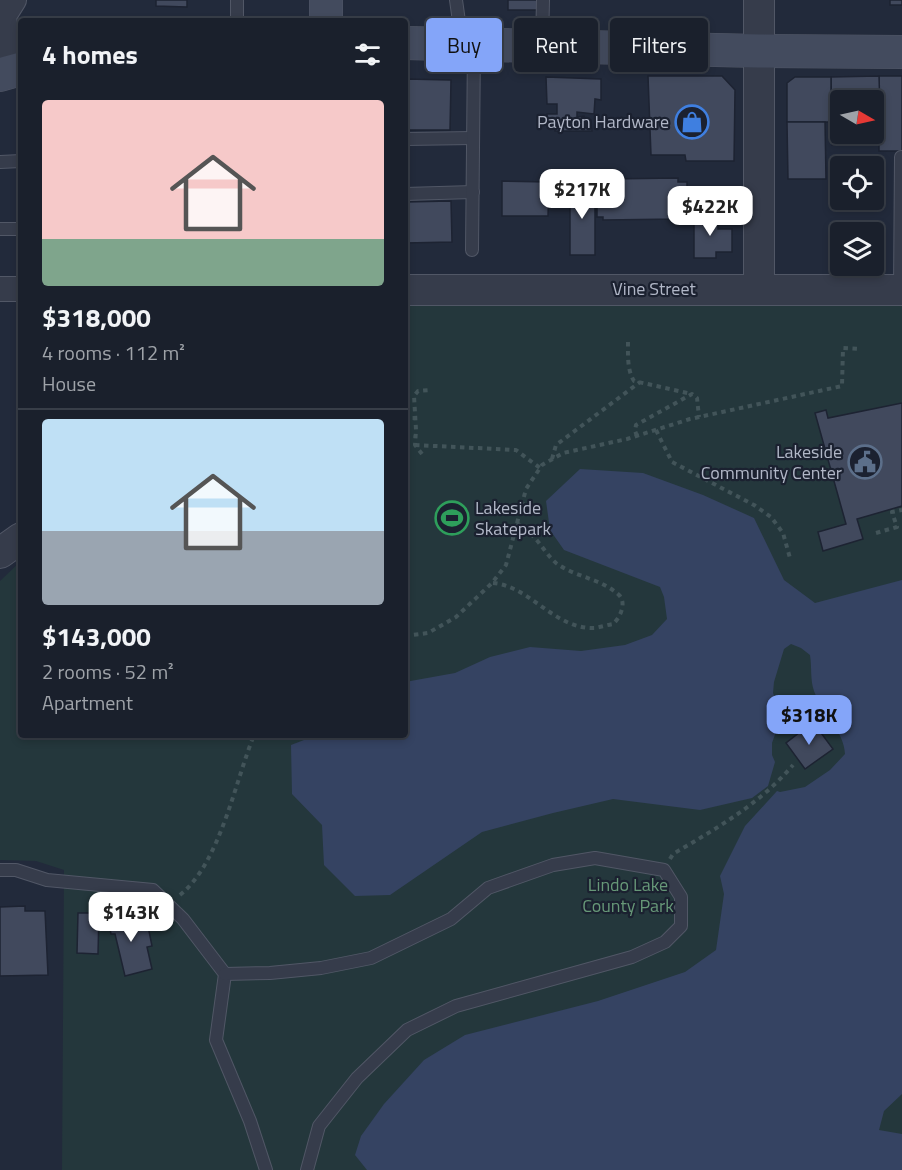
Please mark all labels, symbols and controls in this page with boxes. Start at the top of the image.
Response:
chip: Buy [426,18,502,72]
chip: Rent [514,18,598,72]
chip: Filters [610,18,708,72]
text: 4 homes [42,35,138,74]
icon: filters [351,38,384,71]
north arrow [830,90,884,144]
map controls [830,90,884,276]
shop icon: Payton Hardware [674,104,710,140]
place label: Payton Hardware [537,108,669,135]
icon: home [159,139,267,247]
button: locate [830,156,884,210]
pin: $217K [540,169,624,220]
text: $217K [554,173,610,204]
pin: $422K [668,186,752,237]
text: $422K [682,190,738,221]
button: layers [830,222,884,276]
street label: Vine Street [612,275,696,302]
text: $318,000 [42,298,151,337]
text: 4 rooms · 112 m² [42,337,185,368]
text: House [42,368,96,399]
place label: Lakeside Community Center [701,438,842,486]
public building icon: Lakeside Community Center [847,444,883,480]
icon: home [159,458,267,566]
place label: Lakeside Skatepark [475,494,551,542]
sports icon: Lakeside Skatepark [434,500,470,536]
text: $143,000 [42,617,151,656]
text: 2 rooms · 52 m² [42,656,174,687]
text: Apartment [42,687,133,718]
pin: $318K [767,695,851,746]
text: $318K [781,699,837,730]
park label: Lindo Lake County Park [582,871,674,919]
pin: $143K [89,892,173,943]
text: $143K [103,896,159,927]

